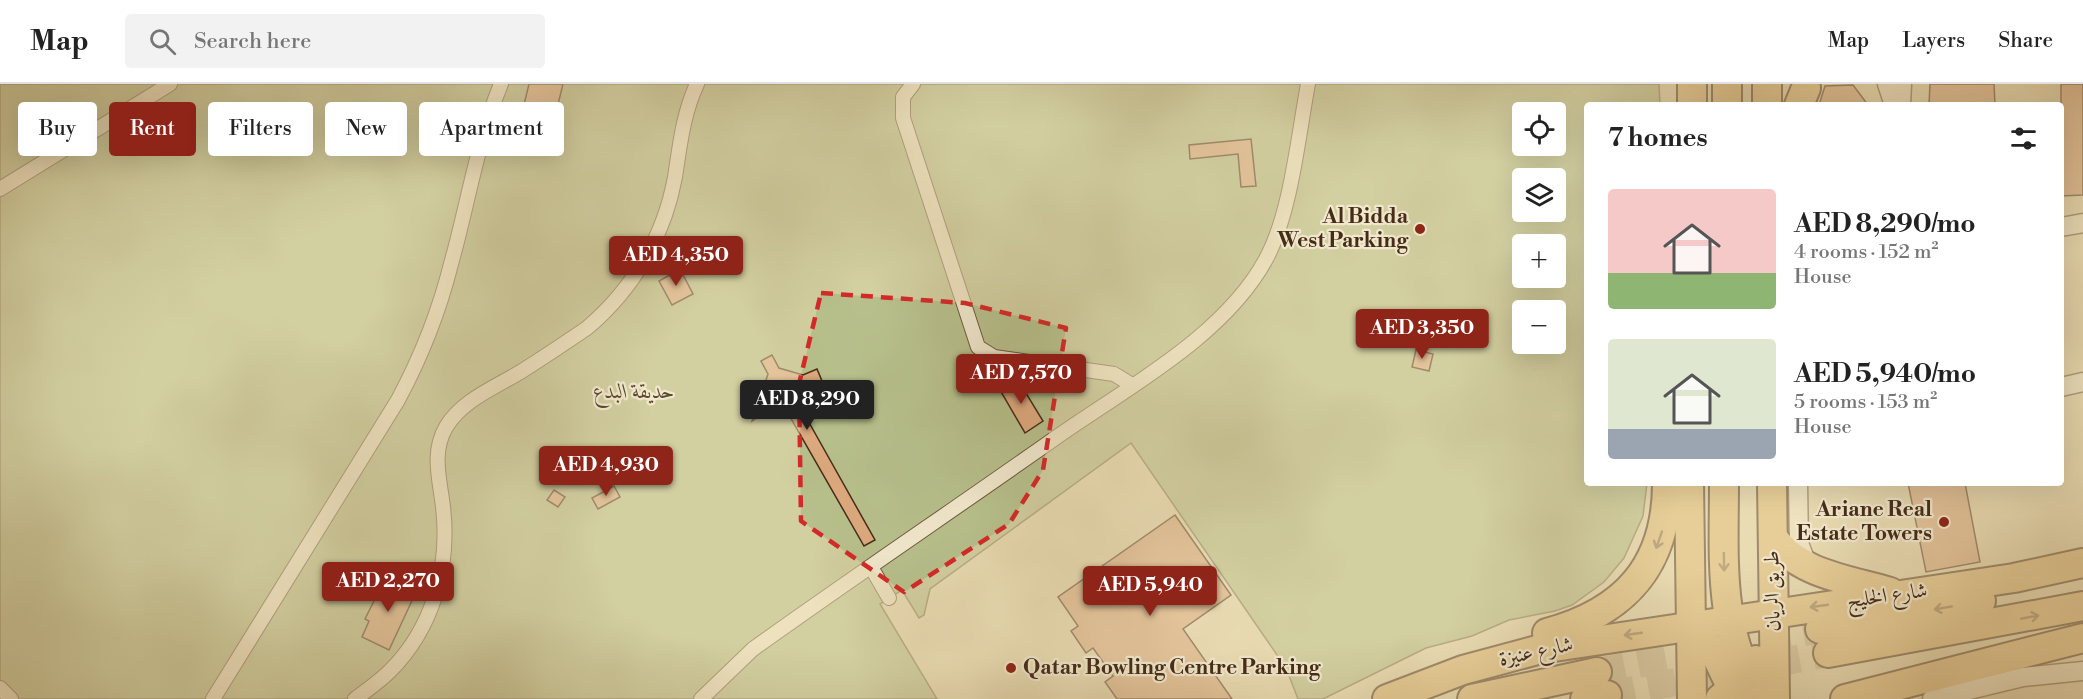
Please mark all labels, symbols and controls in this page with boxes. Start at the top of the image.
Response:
search box [125,14,545,68]
text: Map [30,24,89,59]
icon: search [146,25,179,58]
text: Search here [194,28,311,55]
text: Map [1828,28,1869,54]
text: Layers [1902,28,1965,54]
text: Share [1998,28,2053,54]
chip: Buy [18,102,97,156]
chip: Rent [109,102,196,156]
chip: Filters [208,102,313,156]
chip: New [325,102,407,156]
chip: Apartment [419,102,564,156]
map controls [1512,102,1566,354]
button: locate [1512,102,1566,156]
text: 7 homes [1608,122,1708,154]
icon: filters [2007,122,2040,155]
button: layers [1512,168,1566,222]
place label: Al Bidda West Parking [1276,204,1409,254]
text: AED 8,290/mo [1794,208,1976,240]
icon: home [1656,213,1728,285]
marker: Al Bidda West Parking [1413,222,1427,236]
button: + [1512,234,1566,288]
pin: AED 4,350 [607,236,745,287]
text: 4 rooms · 152 m² [1794,240,1938,265]
text: AED 4,350 [623,243,729,268]
text: House [1794,265,1852,290]
button: − [1512,300,1566,354]
pin: AED 3,350 [1353,309,1491,360]
text: AED 3,350 [1370,316,1474,341]
pin: AED 7,570 [952,354,1090,405]
text: AED 5,940/mo [1794,358,1976,390]
text: AED 7,570 [970,361,1072,386]
icon: home [1656,363,1728,435]
park label: حديقة البدع [593,379,675,409]
pin: AED 8,290 [738,380,876,431]
text: AED 8,290 [754,387,860,412]
text: 5 rooms · 153 m² [1794,390,1937,415]
text: House [1794,415,1852,440]
pin: AED 4,930 [537,446,675,497]
text: AED 4,930 [553,453,659,478]
place label: Ariane Real Estate Towers [1796,497,1932,547]
marker: Ariane Real Estate Towers [1937,515,1951,529]
one-way arrow [1652,531,1663,549]
street label: طريق الريان [1759,550,1787,632]
one-way arrow [1719,552,1730,572]
pin: AED 2,270 [319,562,457,613]
pin: AED 5,940 [1081,566,1219,617]
text: AED 2,270 [336,569,440,594]
text: AED 5,940 [1097,573,1203,598]
street label: شارع الخليج [1845,577,1930,619]
one-way arrow [1809,601,1829,612]
one-way arrow [1933,603,1953,614]
one-way arrow [2019,611,2039,622]
one-way arrow [1624,629,1644,640]
street label: شارع عنيزة [1497,631,1576,676]
place label: Qatar Bowling Centre Parking [1023,655,1322,681]
marker: Qatar Bowling Centre Parking [1004,661,1018,675]

